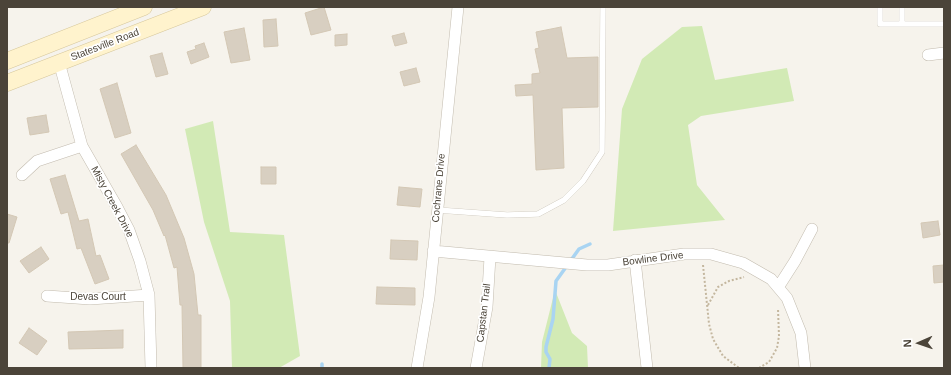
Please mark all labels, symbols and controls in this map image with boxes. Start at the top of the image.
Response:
street label: Statesville Road [69,26,141,64]
street label: Cochrane Drive [430,153,448,223]
street label: Misty Creek Drive [88,164,136,240]
street label: Bowline Drive [622,249,684,269]
street label: Capstan Trail [474,283,494,343]
street label: Devas Court [70,291,126,303]
north arrow [899,323,939,363]
text: N [901,339,913,348]

